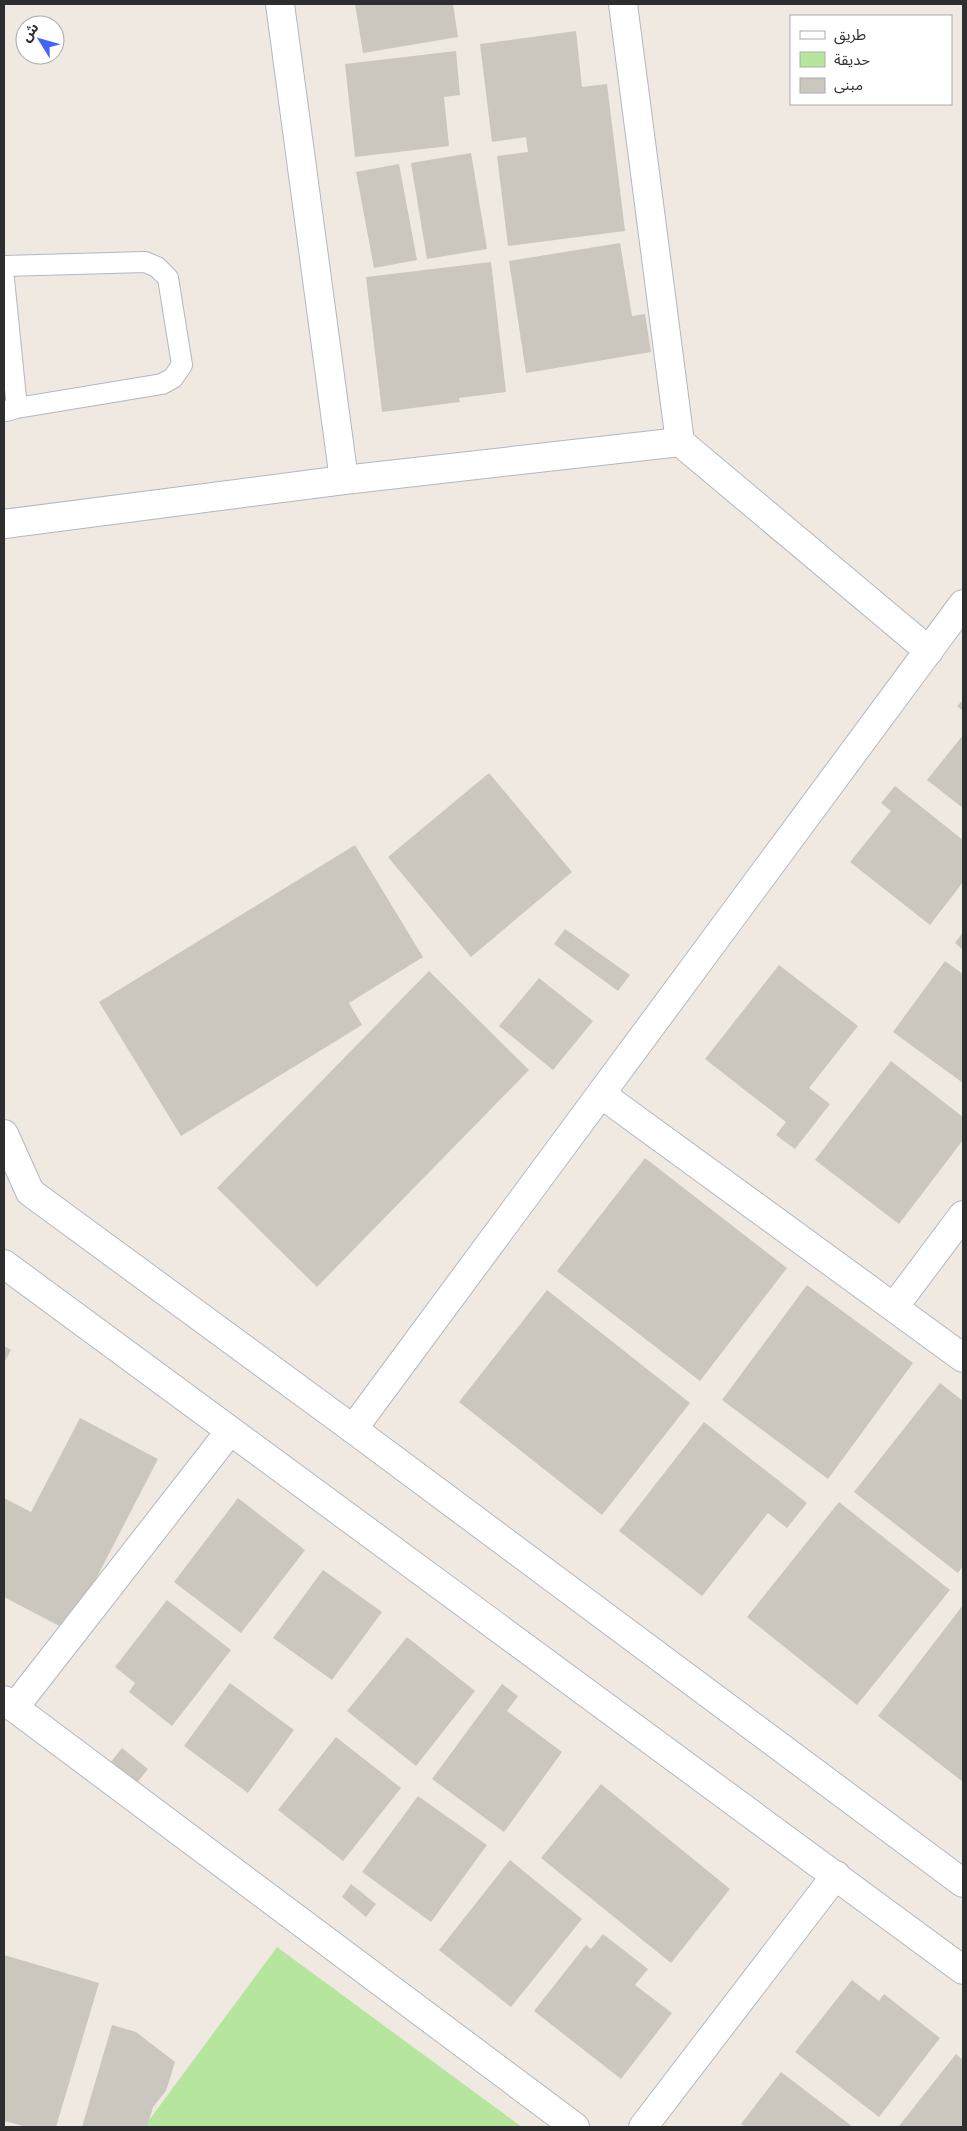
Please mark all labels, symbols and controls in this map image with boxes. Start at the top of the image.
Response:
north arrow [15,15,65,65]
legend [790,15,952,105]
text: ش [16,18,43,46]
text: طريق [834,24,866,46]
text: حديقة [834,49,870,71]
text: مبنى [834,74,863,96]

